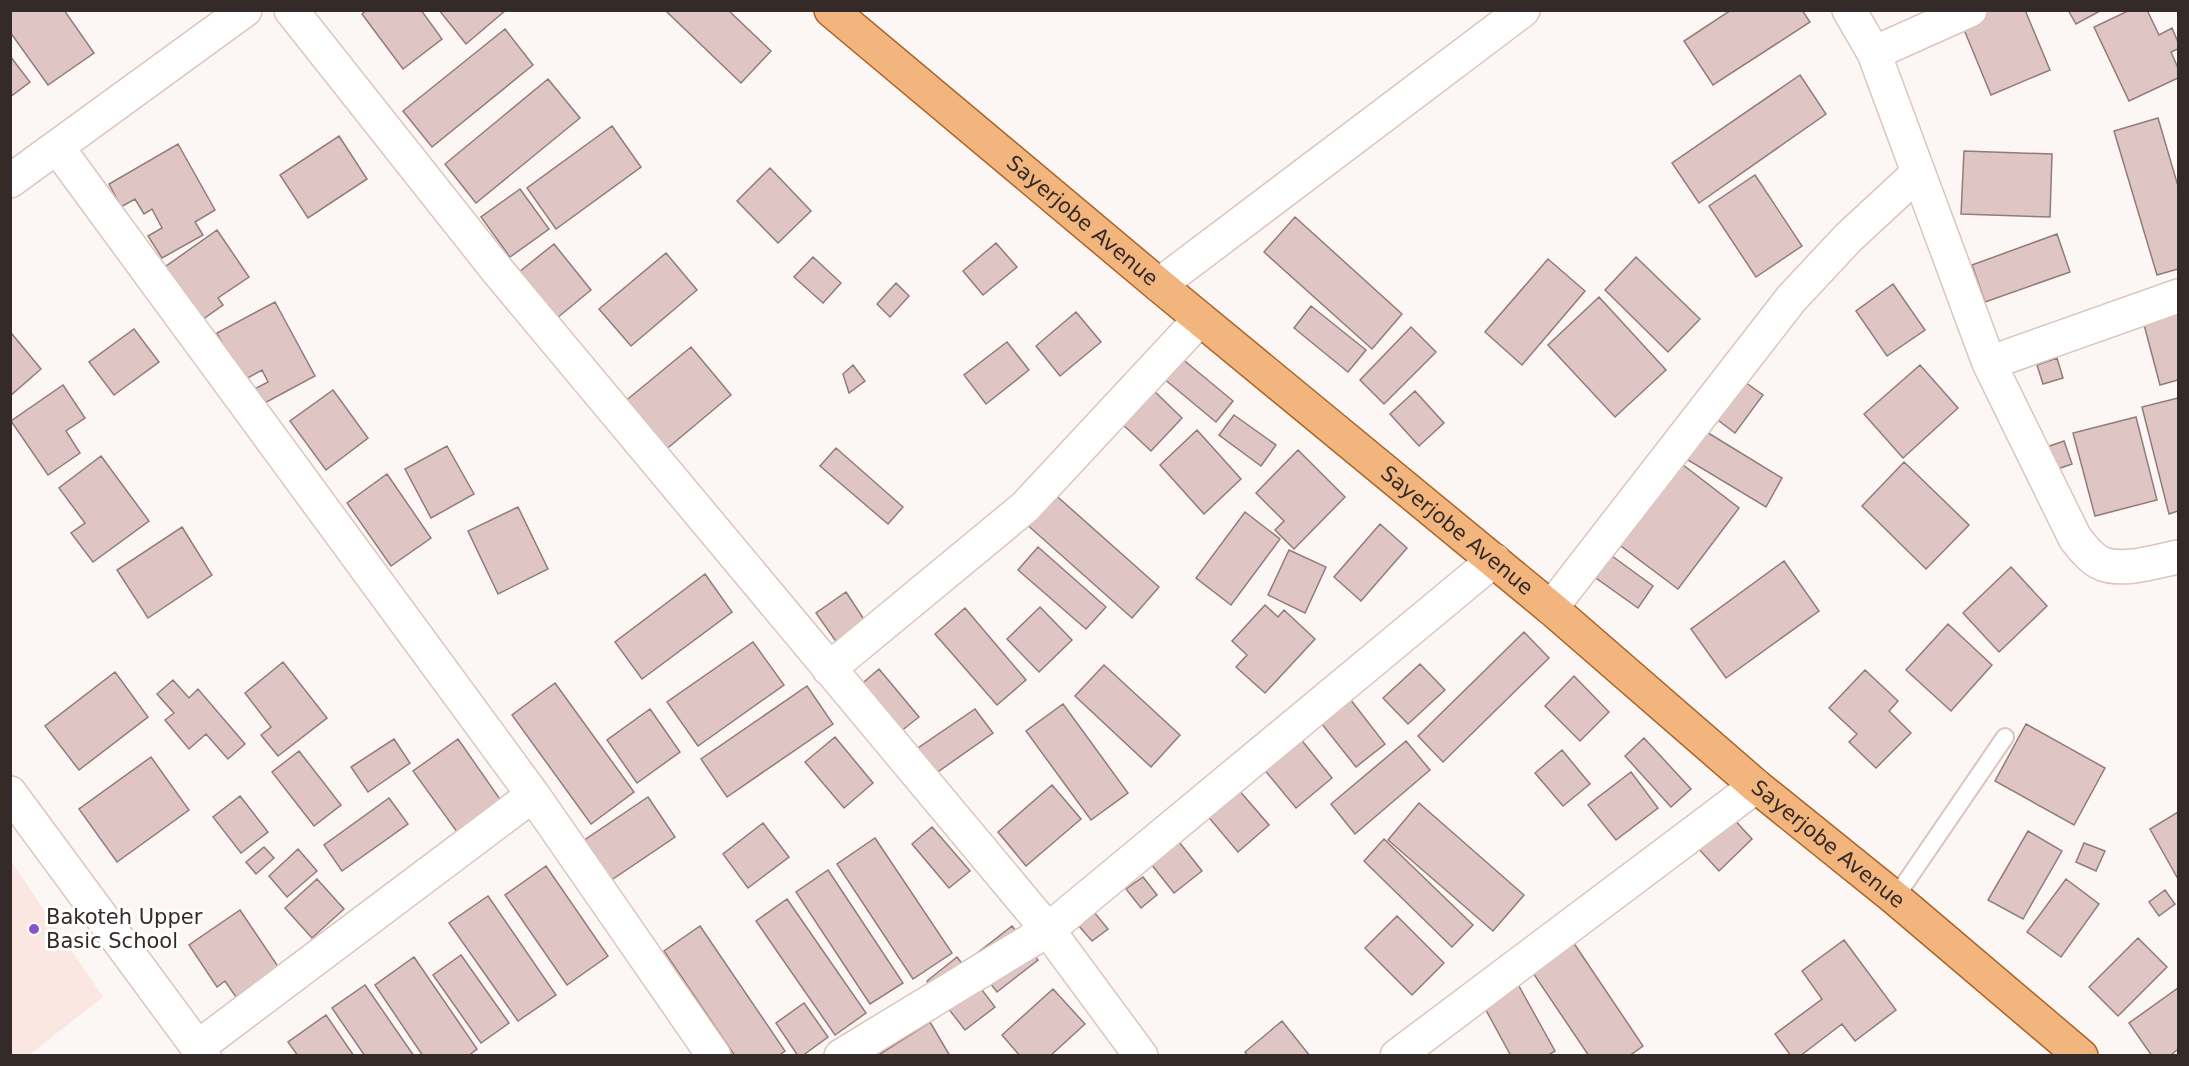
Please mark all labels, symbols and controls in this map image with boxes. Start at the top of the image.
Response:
street label: Sayerjobe Avenue [1002,151,1163,291]
street label: Sayerjobe Avenue [1376,461,1538,600]
street label: Sayerjobe Avenue [1747,775,1910,913]
place label: Bakoteh Upper Basic School [46,905,203,953]
marker: Bakoteh Upper Basic School [27,922,41,936]

